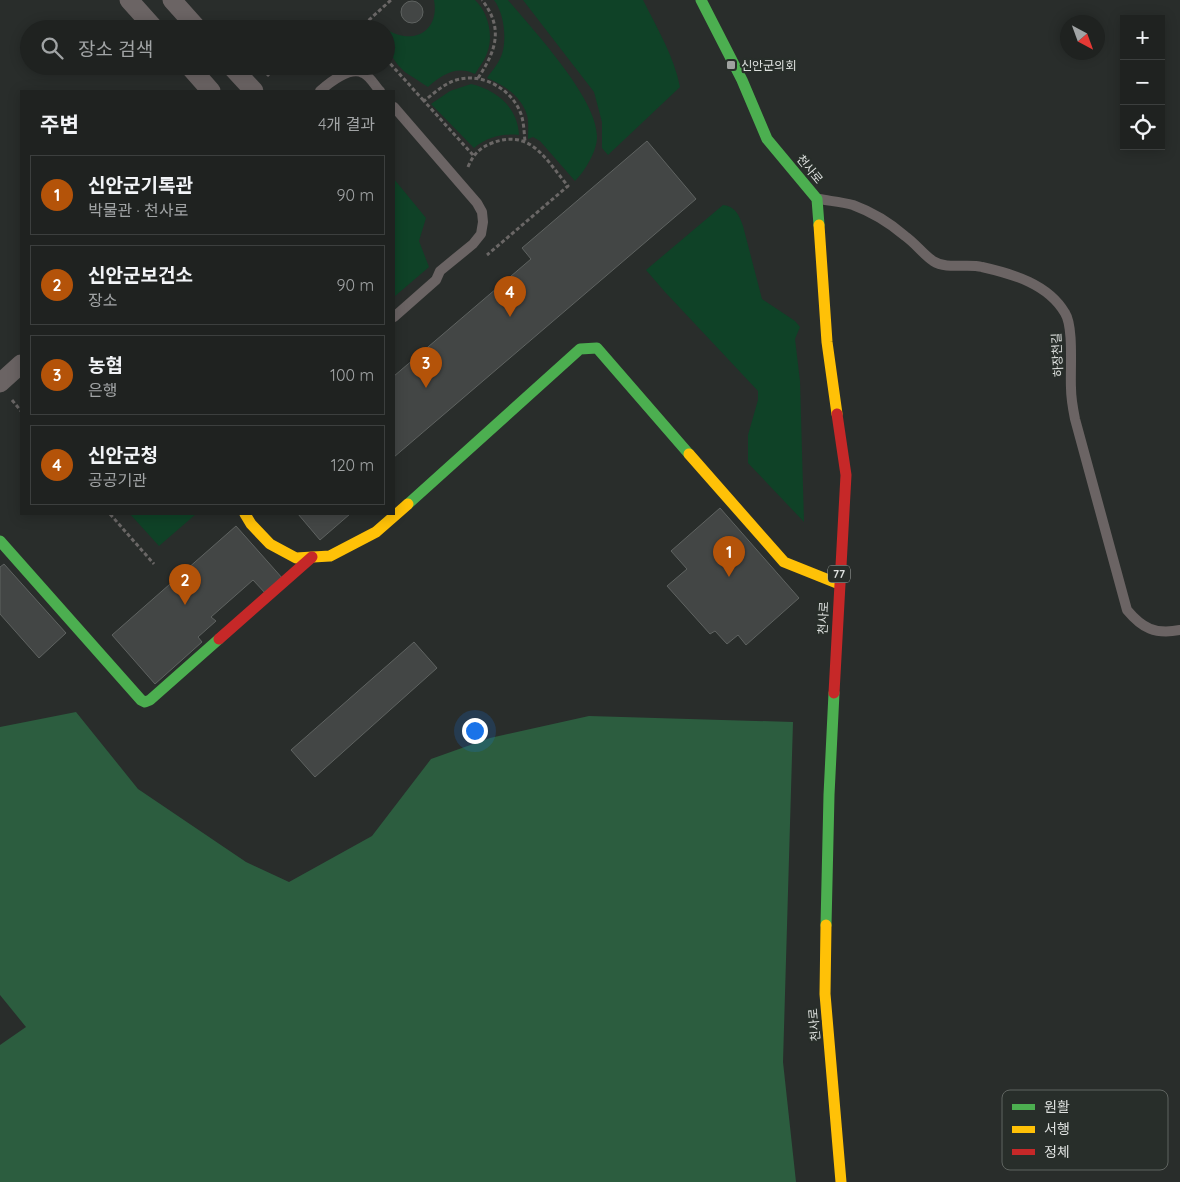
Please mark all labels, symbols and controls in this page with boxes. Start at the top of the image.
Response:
north arrow [1060,15,1105,60]
map controls [1120,15,1165,150]
button: + [1120,15,1165,60]
search box [20,20,395,75]
icon: search [38,34,66,62]
text: 장소 검색 [78,37,153,61]
place label: 신안군의회 [741,58,796,73]
marker: 신안군의회 [725,59,737,71]
button: − [1120,60,1165,105]
button: locate [1120,105,1165,150]
text: 주변 [40,111,79,137]
text: 4개 결과 [318,114,375,134]
street label: 천사로 [794,151,826,187]
text: 신안군기록관 [88,173,193,197]
text: 1 [54,185,60,205]
text: 90 m [337,185,374,205]
text: 박물관 · 천사로 [88,200,188,220]
text: 신안군보건소 [88,263,193,287]
text: 2 [52,275,62,295]
text: 90 m [337,275,374,295]
pin: 4 [494,276,526,317]
text: 장소 [88,290,117,310]
street label: 하장천길 [1048,333,1066,377]
pin: 3 [410,347,442,388]
text: 농협 [88,353,123,377]
text: 3 [53,365,61,385]
text: 100 m [330,365,374,385]
text: 은행 [88,380,117,400]
text: 신안군청 [88,443,158,467]
text: 4 [52,455,62,475]
text: 120 m [331,455,374,475]
text: 공공기관 [88,470,147,490]
pin: 1 [713,536,745,577]
pin: 2 [169,564,201,605]
road number: 77 [828,566,850,582]
street label: 천사로 [815,601,831,635]
your location [462,718,488,744]
street label: 천사로 [805,1008,823,1042]
legend [1002,1090,1168,1170]
text: 원활 [1044,1098,1070,1116]
text: 서행 [1044,1120,1070,1138]
text: 정체 [1044,1143,1070,1161]

